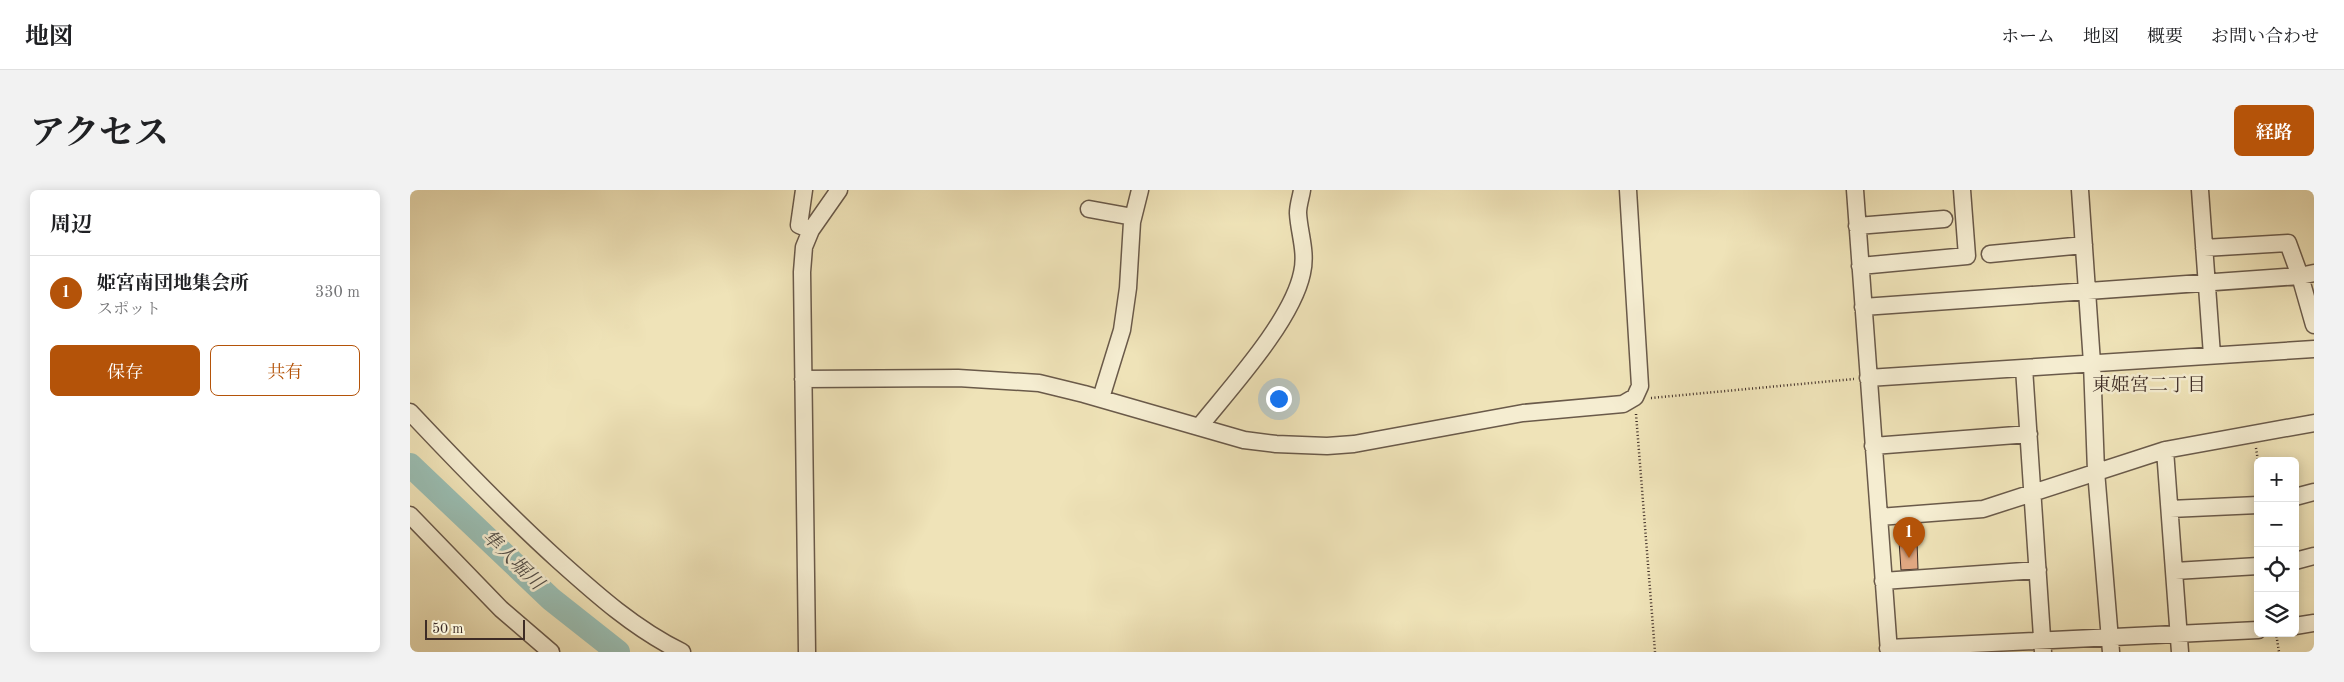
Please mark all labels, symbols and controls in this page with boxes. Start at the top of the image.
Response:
text: 地図 [25,26,73,50]
text: ホーム [2001,28,2055,46]
text: 地図 [2083,28,2119,46]
text: 概要 [2147,28,2183,46]
text: お問い合わせ [2211,28,2319,46]
button: 経路 [2234,105,2314,156]
text: アクセス [30,117,169,152]
text: 周辺 [50,215,92,236]
text: 姫宮南団地集会所 [97,275,249,294]
text: 1 [61,285,71,301]
text: 330 m [315,285,360,301]
text: スポット [97,302,161,318]
button: 保存 [50,345,200,396]
button: 共有 [210,345,360,396]
district label: 東姫宮二丁目 [2092,374,2206,396]
your location [1266,386,1292,412]
map controls [2254,457,2299,637]
button: + [2254,457,2299,502]
button: − [2254,502,2299,547]
pin: 1 [1893,517,1925,558]
water label: 隼人堀川 [478,526,549,596]
button: locate [2254,547,2299,592]
button: layers [2254,592,2299,637]
scale bar [425,617,525,640]
text: 50 m [432,622,463,636]

